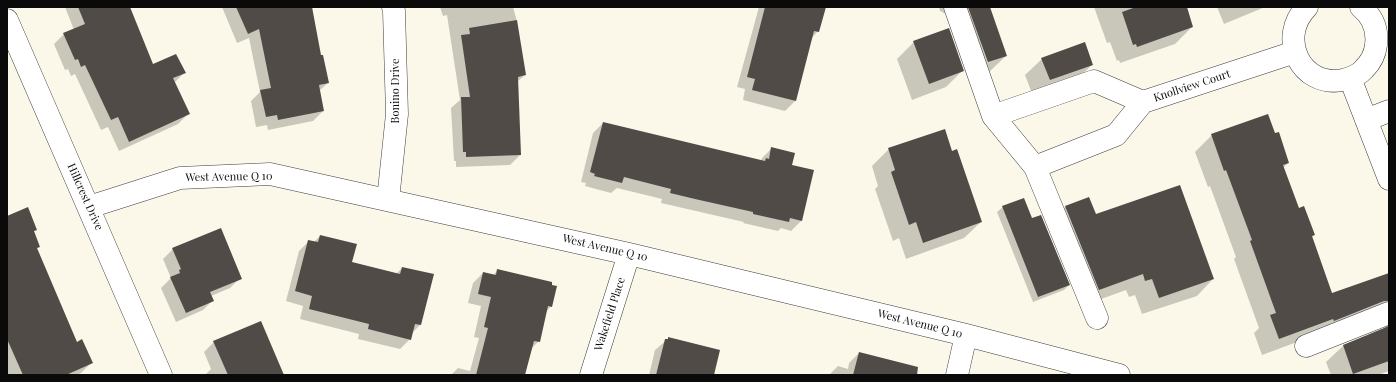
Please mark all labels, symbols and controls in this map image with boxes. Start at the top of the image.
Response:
street label: Bonino Drive [389,59,403,123]
street label: Knollview Court [1152,67,1232,105]
street label: Hillcrest Drive [64,162,106,232]
street label: West Avenue Q 10 [185,170,273,184]
street label: West Avenue Q 10 [561,232,649,264]
street label: Wakefield Place [592,276,628,352]
street label: West Avenue Q 10 [876,307,964,341]

